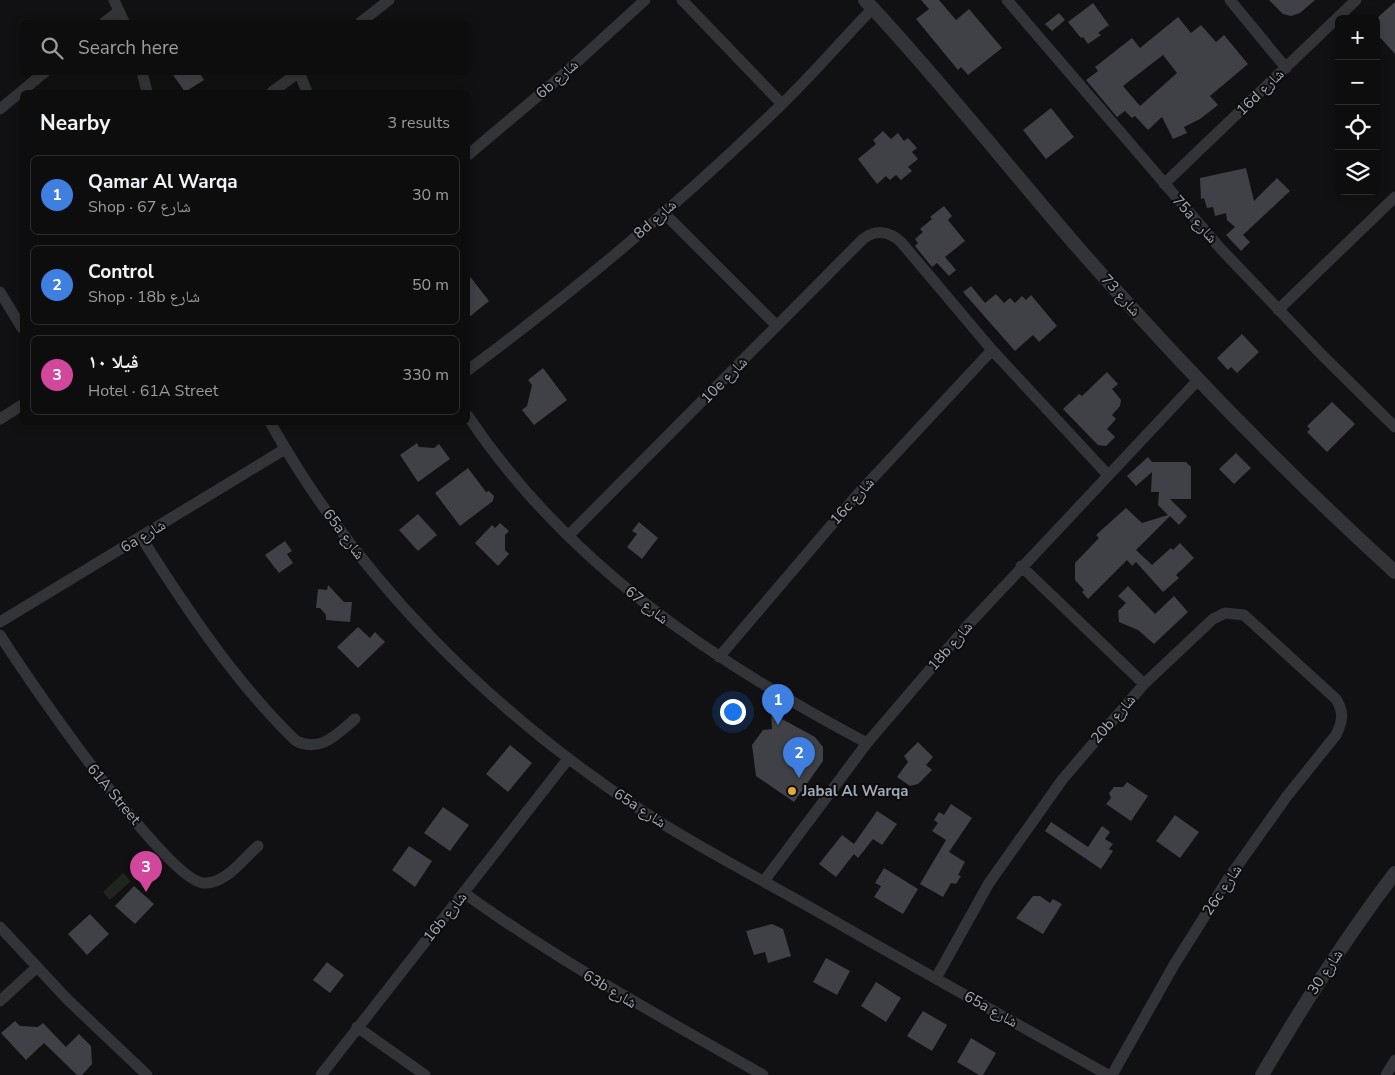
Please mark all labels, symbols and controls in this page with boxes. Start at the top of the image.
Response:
map controls [1335,15,1380,195]
button: + [1335,15,1380,60]
search box [20,20,470,75]
icon: search [38,34,66,62]
text: Search here [78,35,179,61]
street label: 6b شارع [532,55,583,103]
button: − [1335,60,1380,105]
street label: 16d شارع [1232,64,1288,120]
button: locate [1335,105,1380,150]
text: Nearby [40,109,110,137]
text: 3 results [388,112,450,134]
button: layers [1335,150,1380,195]
text: Qamar Al Warqa [88,169,238,195]
text: 1 [52,184,62,206]
text: 30 m [412,184,449,206]
street label: 75a شارع [1168,191,1222,247]
street label: 8d شارع [630,195,681,243]
text: Shop · شارع 67 [88,196,191,218]
text: Control [88,259,154,285]
street label: شارع 73 [1097,270,1145,321]
text: 2 [52,274,62,296]
text: 50 m [412,274,449,296]
text: Shop · 18b شارع [88,286,200,308]
text: ڤيلا ١٠ [88,349,139,375]
street label: 10e شارع [696,352,752,408]
text: 3 [52,364,62,386]
text: 330 m [402,364,449,386]
text: Hotel · 61A Street [88,380,218,402]
street label: 16c شارع [825,473,879,529]
street label: 65a شارع [318,505,370,563]
street label: 6a شارع [117,515,169,557]
street label: شارع 67 [621,581,673,629]
street label: 18b شارع [923,617,977,675]
pin: 1 [762,684,794,725]
street label: 20b شارع [1086,690,1140,748]
your location [720,699,746,725]
pin: 2 [783,737,815,778]
street label: 61A Street [83,759,146,829]
place label: Jabal Al Warqa [801,781,909,801]
street label: 65a شارع [610,784,670,832]
marker: Jabal Al Warqa [786,785,798,797]
pin: 3 [130,851,162,892]
street label: 26c شارع [1198,861,1246,919]
street label: 16b شارع [419,888,471,946]
street label: شارع 30 [1303,945,1347,998]
street label: 63b شارع [580,965,641,1013]
street label: 65a شارع [961,986,1021,1032]

